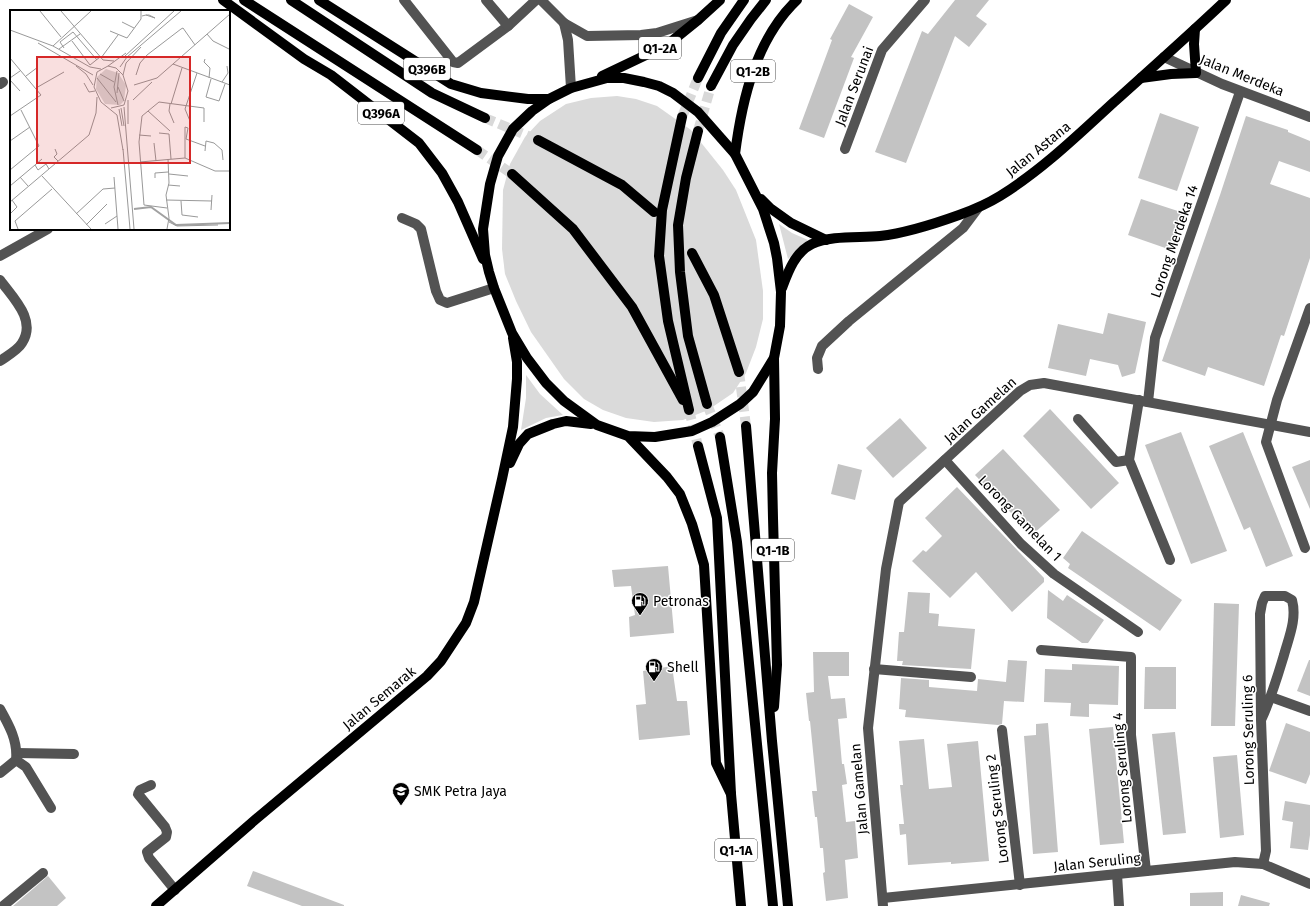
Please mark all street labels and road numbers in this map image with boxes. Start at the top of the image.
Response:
road number: Q1-2A [639,37,681,59]
street label: Jalan Serunai [831,44,877,128]
street label: Jalan Merdeka [1197,51,1286,100]
road number: Q396B [404,58,450,80]
road number: Q1-2B [731,60,775,82]
road number: Q396A [358,102,404,124]
street label: Jalan Astana [1003,118,1074,181]
street label: Lorong Merdeka 14 [1147,182,1202,300]
street label: Jalan Gamelan [941,374,1020,447]
street label: Lorong Gamelan 1 [974,472,1065,565]
road number: Q1-1B [752,539,794,561]
street label: Jalan Semarak [339,662,420,734]
street label: Lorong Seruling 6 [1239,675,1258,785]
street label: Lorong Seruling 4 [1109,712,1136,824]
street label: Jalan Gamelan [847,743,872,835]
street label: Lorong Seruling 2 [982,753,1013,865]
road number: Q1-1A [715,839,757,861]
street label: Jalan Seruling [1053,849,1142,876]

